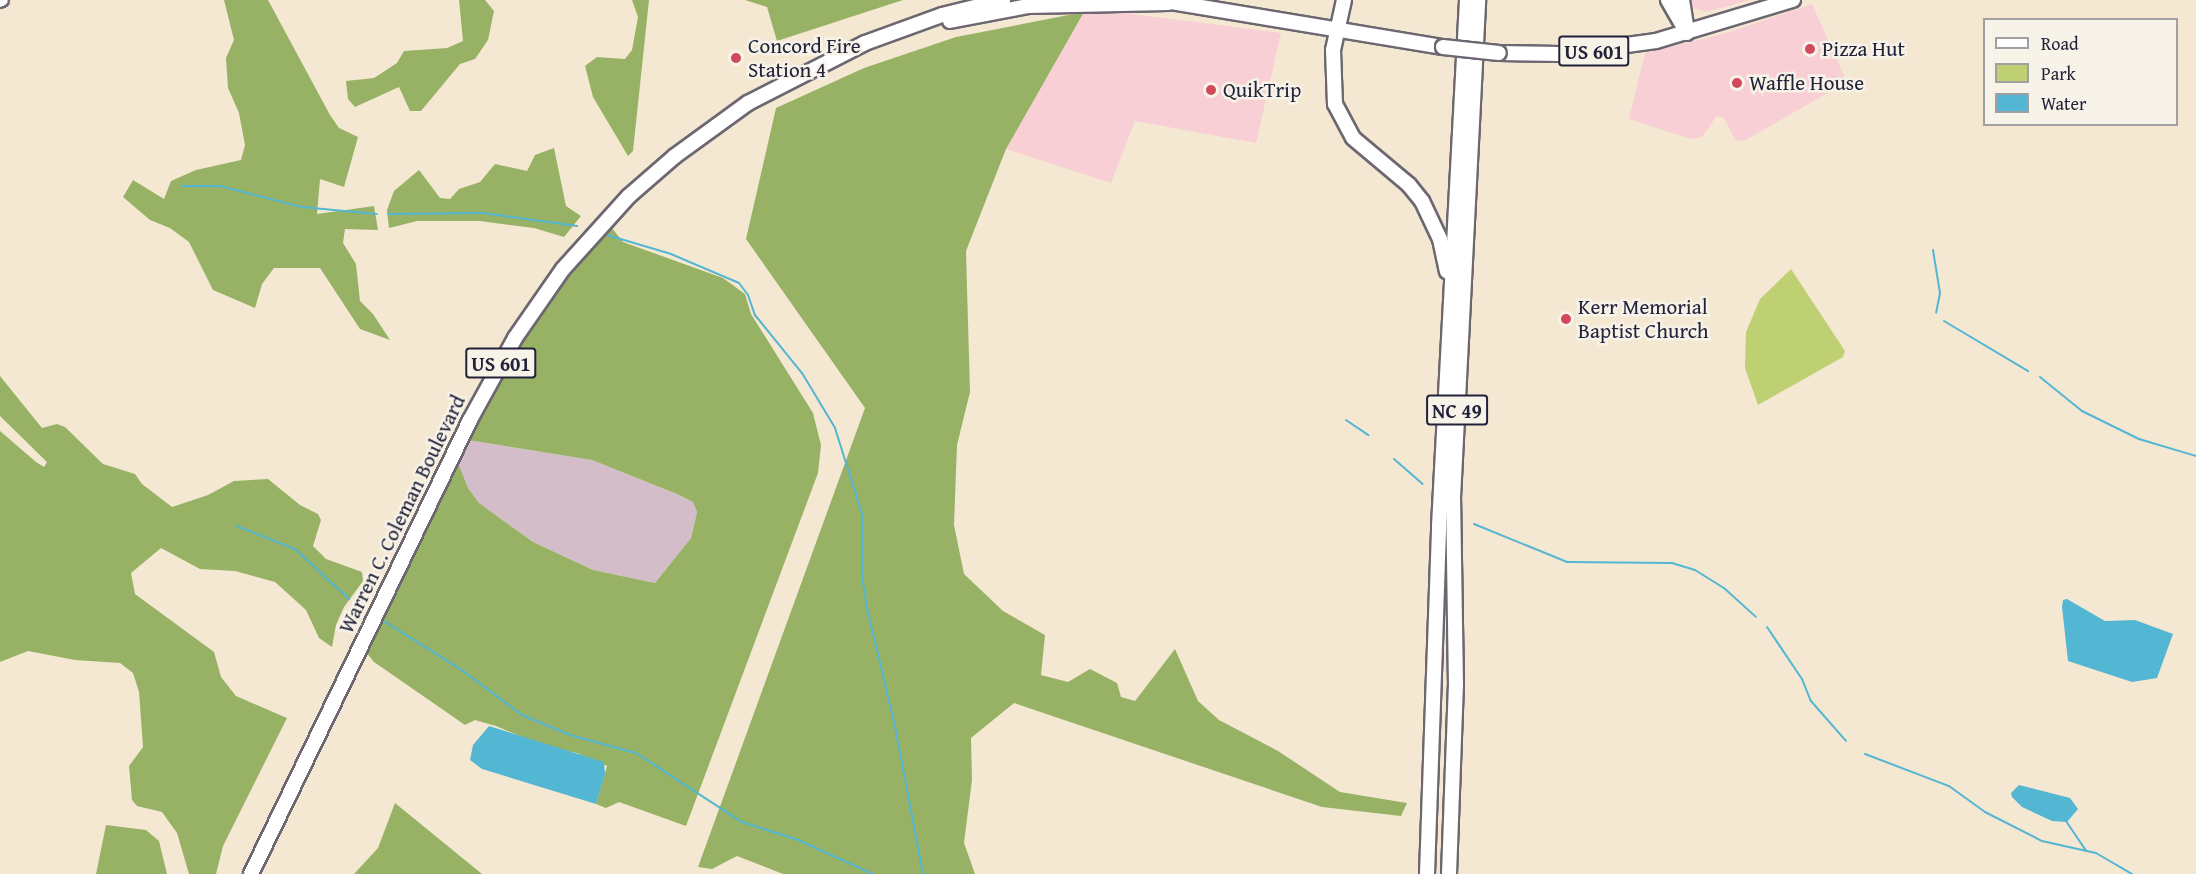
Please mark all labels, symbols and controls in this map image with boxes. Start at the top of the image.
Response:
legend [1983,18,2178,126]
text: Road [2041,30,2079,57]
place label: Concord Fire Station 4 [748,33,861,83]
road number: US 601 [1558,34,1630,68]
place label: Pizza Hut [1822,36,1905,62]
marker: Pizza Hut [1803,42,1817,56]
marker: Concord Fire Station 4 [729,51,743,65]
text: Park [2041,60,2076,87]
place label: Waffle House [1749,70,1864,96]
marker: Waffle House [1730,76,1744,90]
place label: QuikTrip [1223,77,1301,103]
marker: QuikTrip [1204,83,1218,97]
text: Water [2041,90,2086,117]
place label: Kerr Memorial Baptist Church [1578,294,1709,344]
marker: Kerr Memorial Baptist Church [1559,312,1573,326]
road number: US 601 [465,346,537,380]
street label: Warren C. Coleman Boulevard [333,391,471,637]
road number: NC 49 [1426,393,1488,427]

